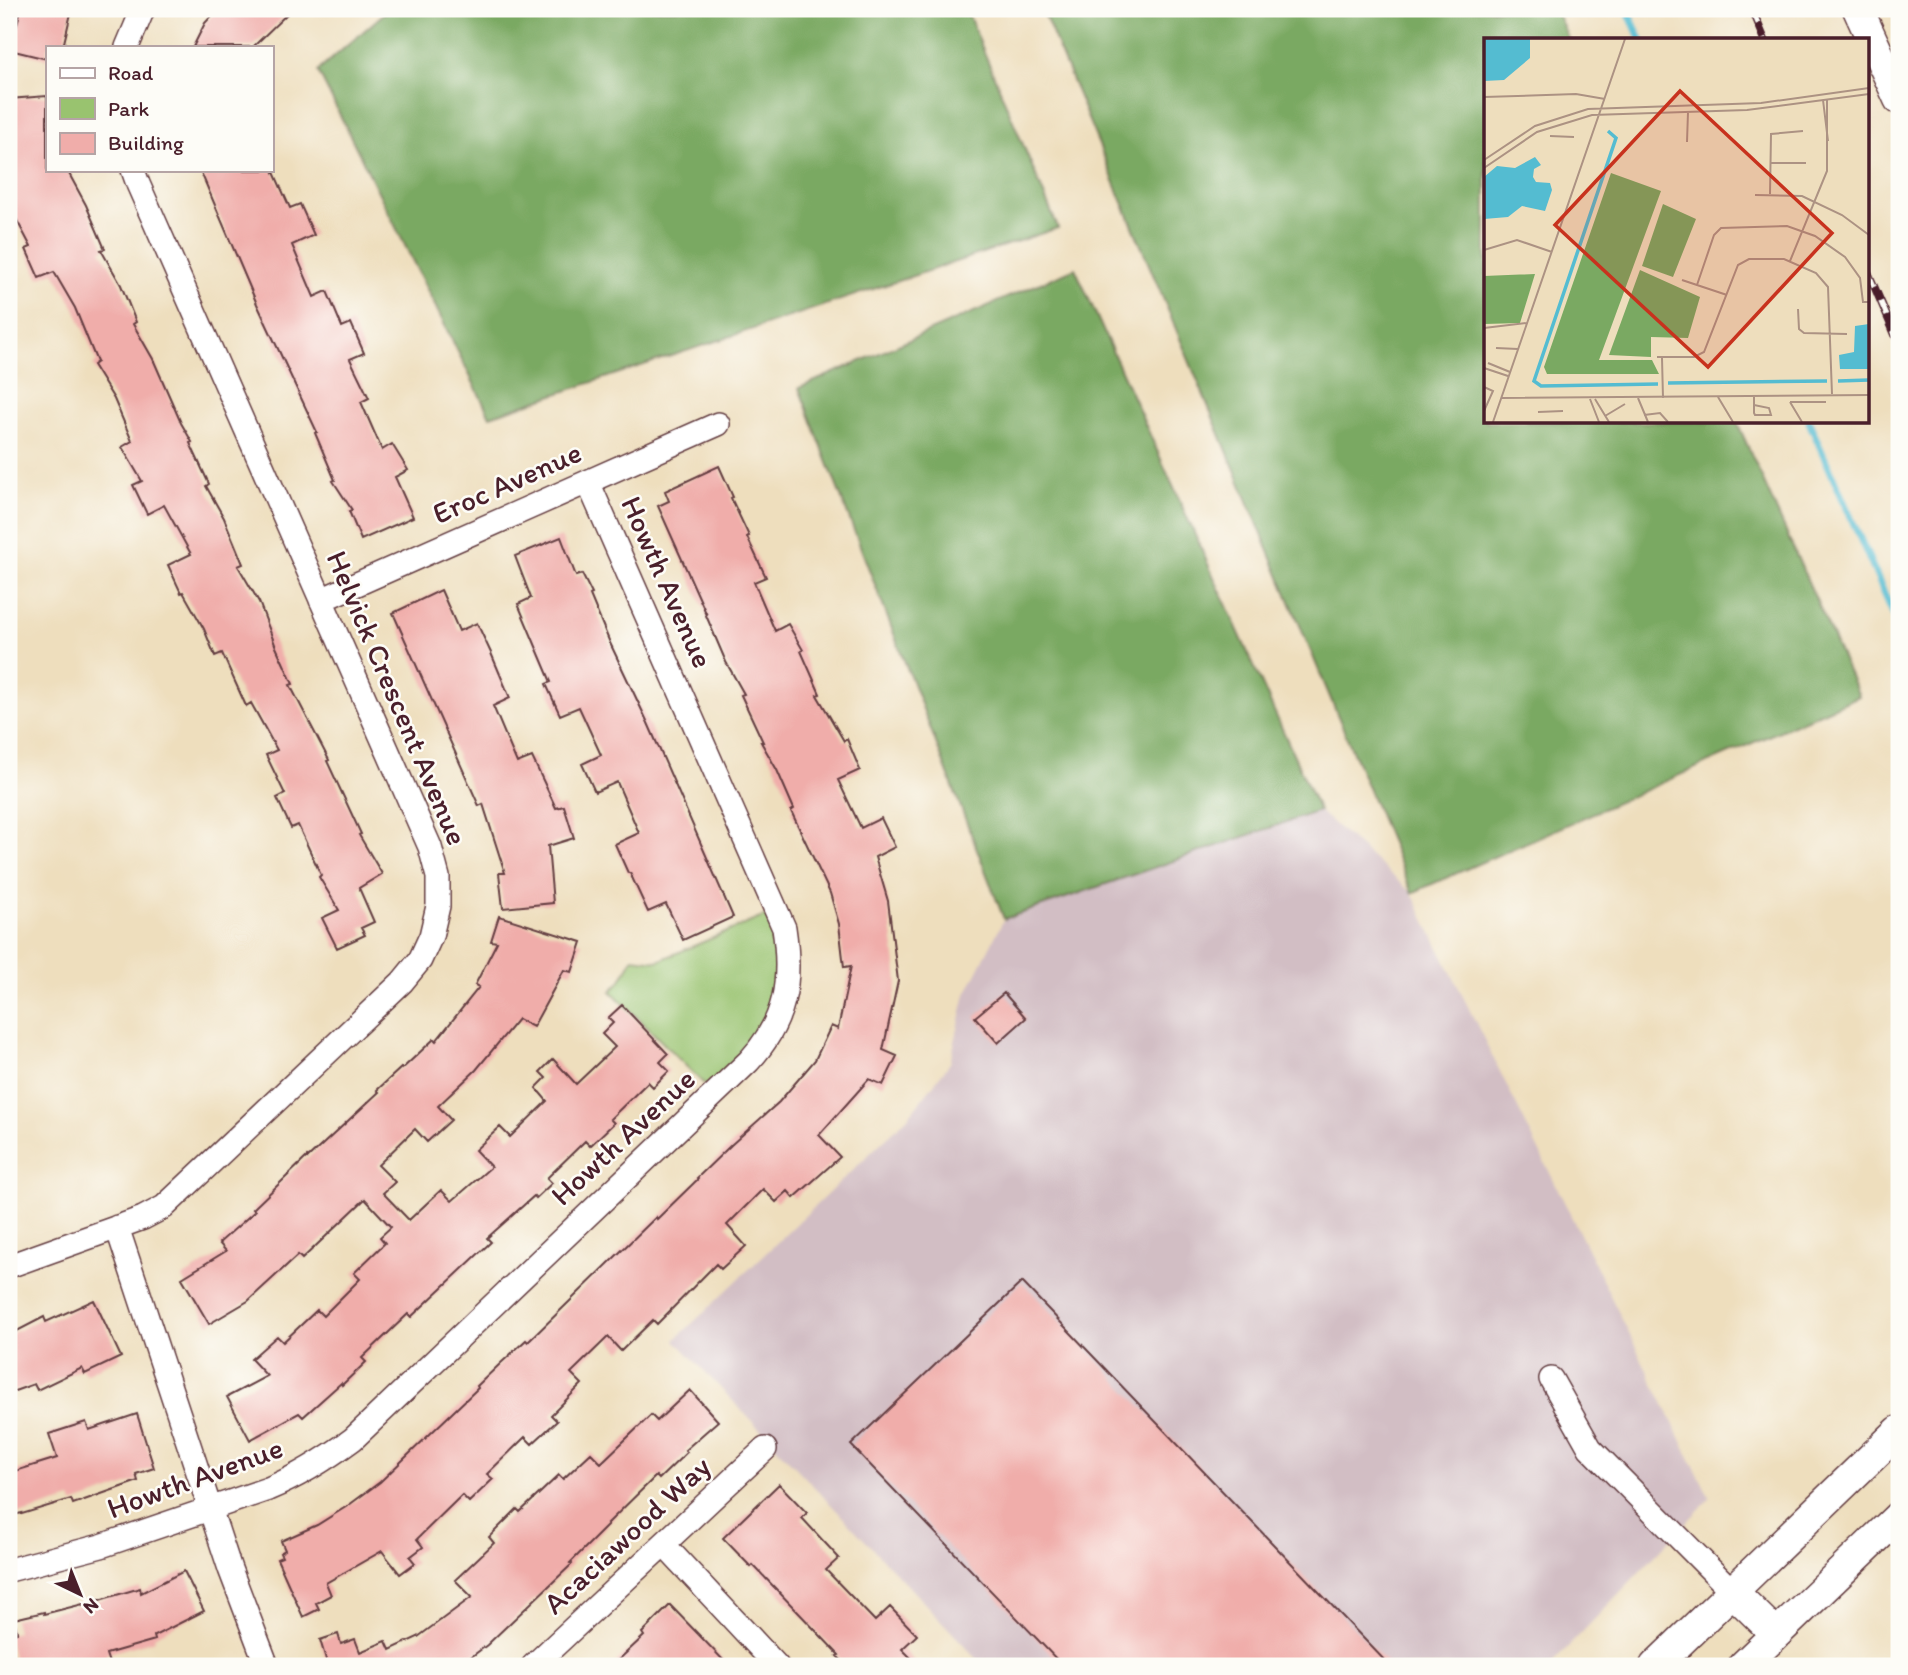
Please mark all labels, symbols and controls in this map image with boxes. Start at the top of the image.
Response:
inset map [1484,38,1870,424]
legend [46,46,273,172]
text: Road [108,60,154,85]
text: Park [108,96,150,121]
text: Building [108,130,184,155]
street label: Eroc Avenue [426,433,587,532]
street label: Howth Avenue [613,490,722,674]
street label: Helvick Crescent Avenue [319,545,476,851]
street label: Howth Avenue [543,1060,703,1213]
street label: Howth Avenue [102,1429,288,1526]
street label: Acaciawood Way [535,1448,718,1622]
north arrow [46,1560,116,1630]
text: N [79,1593,104,1619]

